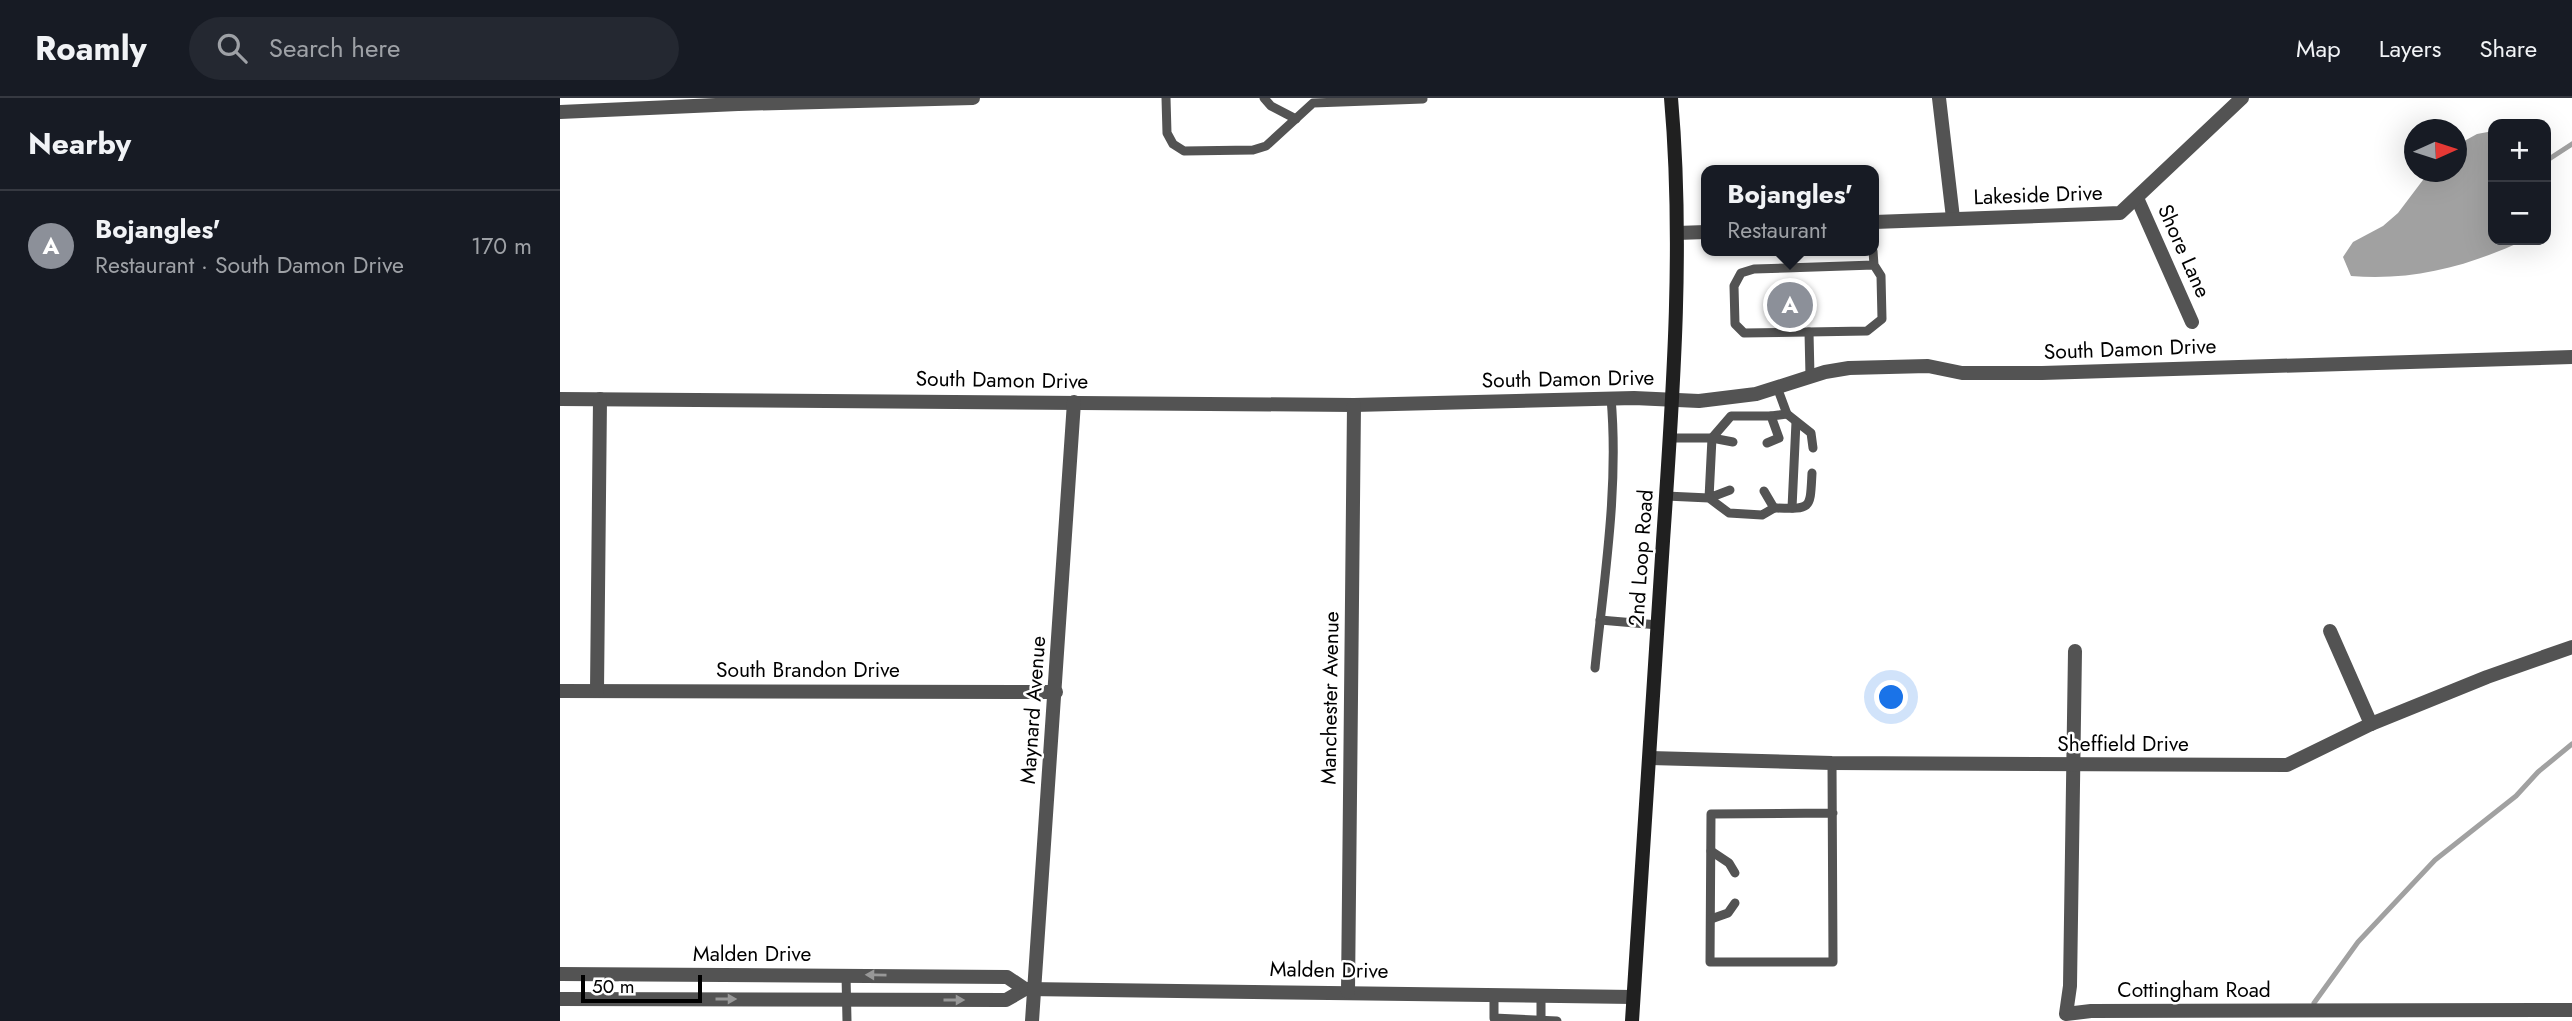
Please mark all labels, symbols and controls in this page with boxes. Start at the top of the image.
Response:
search box [189,17,679,80]
text: Roamly [35,25,147,72]
icon: search [213,29,251,67]
text: Search here [269,29,400,67]
text: Map [2296,31,2341,66]
text: Layers [2379,31,2441,66]
text: Share [2479,31,2537,66]
north arrow [2404,119,2467,182]
map controls [2488,119,2551,245]
button: + [2488,119,2551,182]
text: Nearby [28,122,131,165]
popup [1701,165,1879,256]
text: Bojangles' [1727,175,1853,213]
street label: Lakeside Drive [1973,178,2103,212]
button: − [2488,182,2551,245]
street label: Shore Lane [2150,199,2218,303]
text: Bojangles' [95,210,220,248]
text: Restaurant [1727,213,1826,247]
text: A [43,229,59,263]
text: 170 m [471,229,532,263]
text: Restaurant · South Damon Drive [95,248,404,282]
pin: A [1767,279,1813,331]
street label: South Damon Drive [2043,331,2217,367]
street label: South Damon Drive [1481,362,1655,396]
street label: South Damon Drive [915,363,1089,397]
street label: 2nd Loop Road [1621,489,1661,627]
street label: Manchester Avenue [1313,611,1347,785]
street label: Maynard Avenue [1013,635,1053,785]
street label: South Brandon Drive [716,655,900,685]
your location [1874,680,1908,714]
street label: Sheffield Drive [2057,729,2189,759]
street label: Malden Drive [693,939,812,969]
street label: Malden Drive [1269,954,1389,986]
one-way arrow [864,970,886,981]
scale bar [581,972,702,1004]
text: 50 m [592,973,635,1000]
street label: Cottingham Road [2117,975,2271,1005]
one-way arrow [715,993,737,1005]
one-way arrow [943,994,965,1006]

